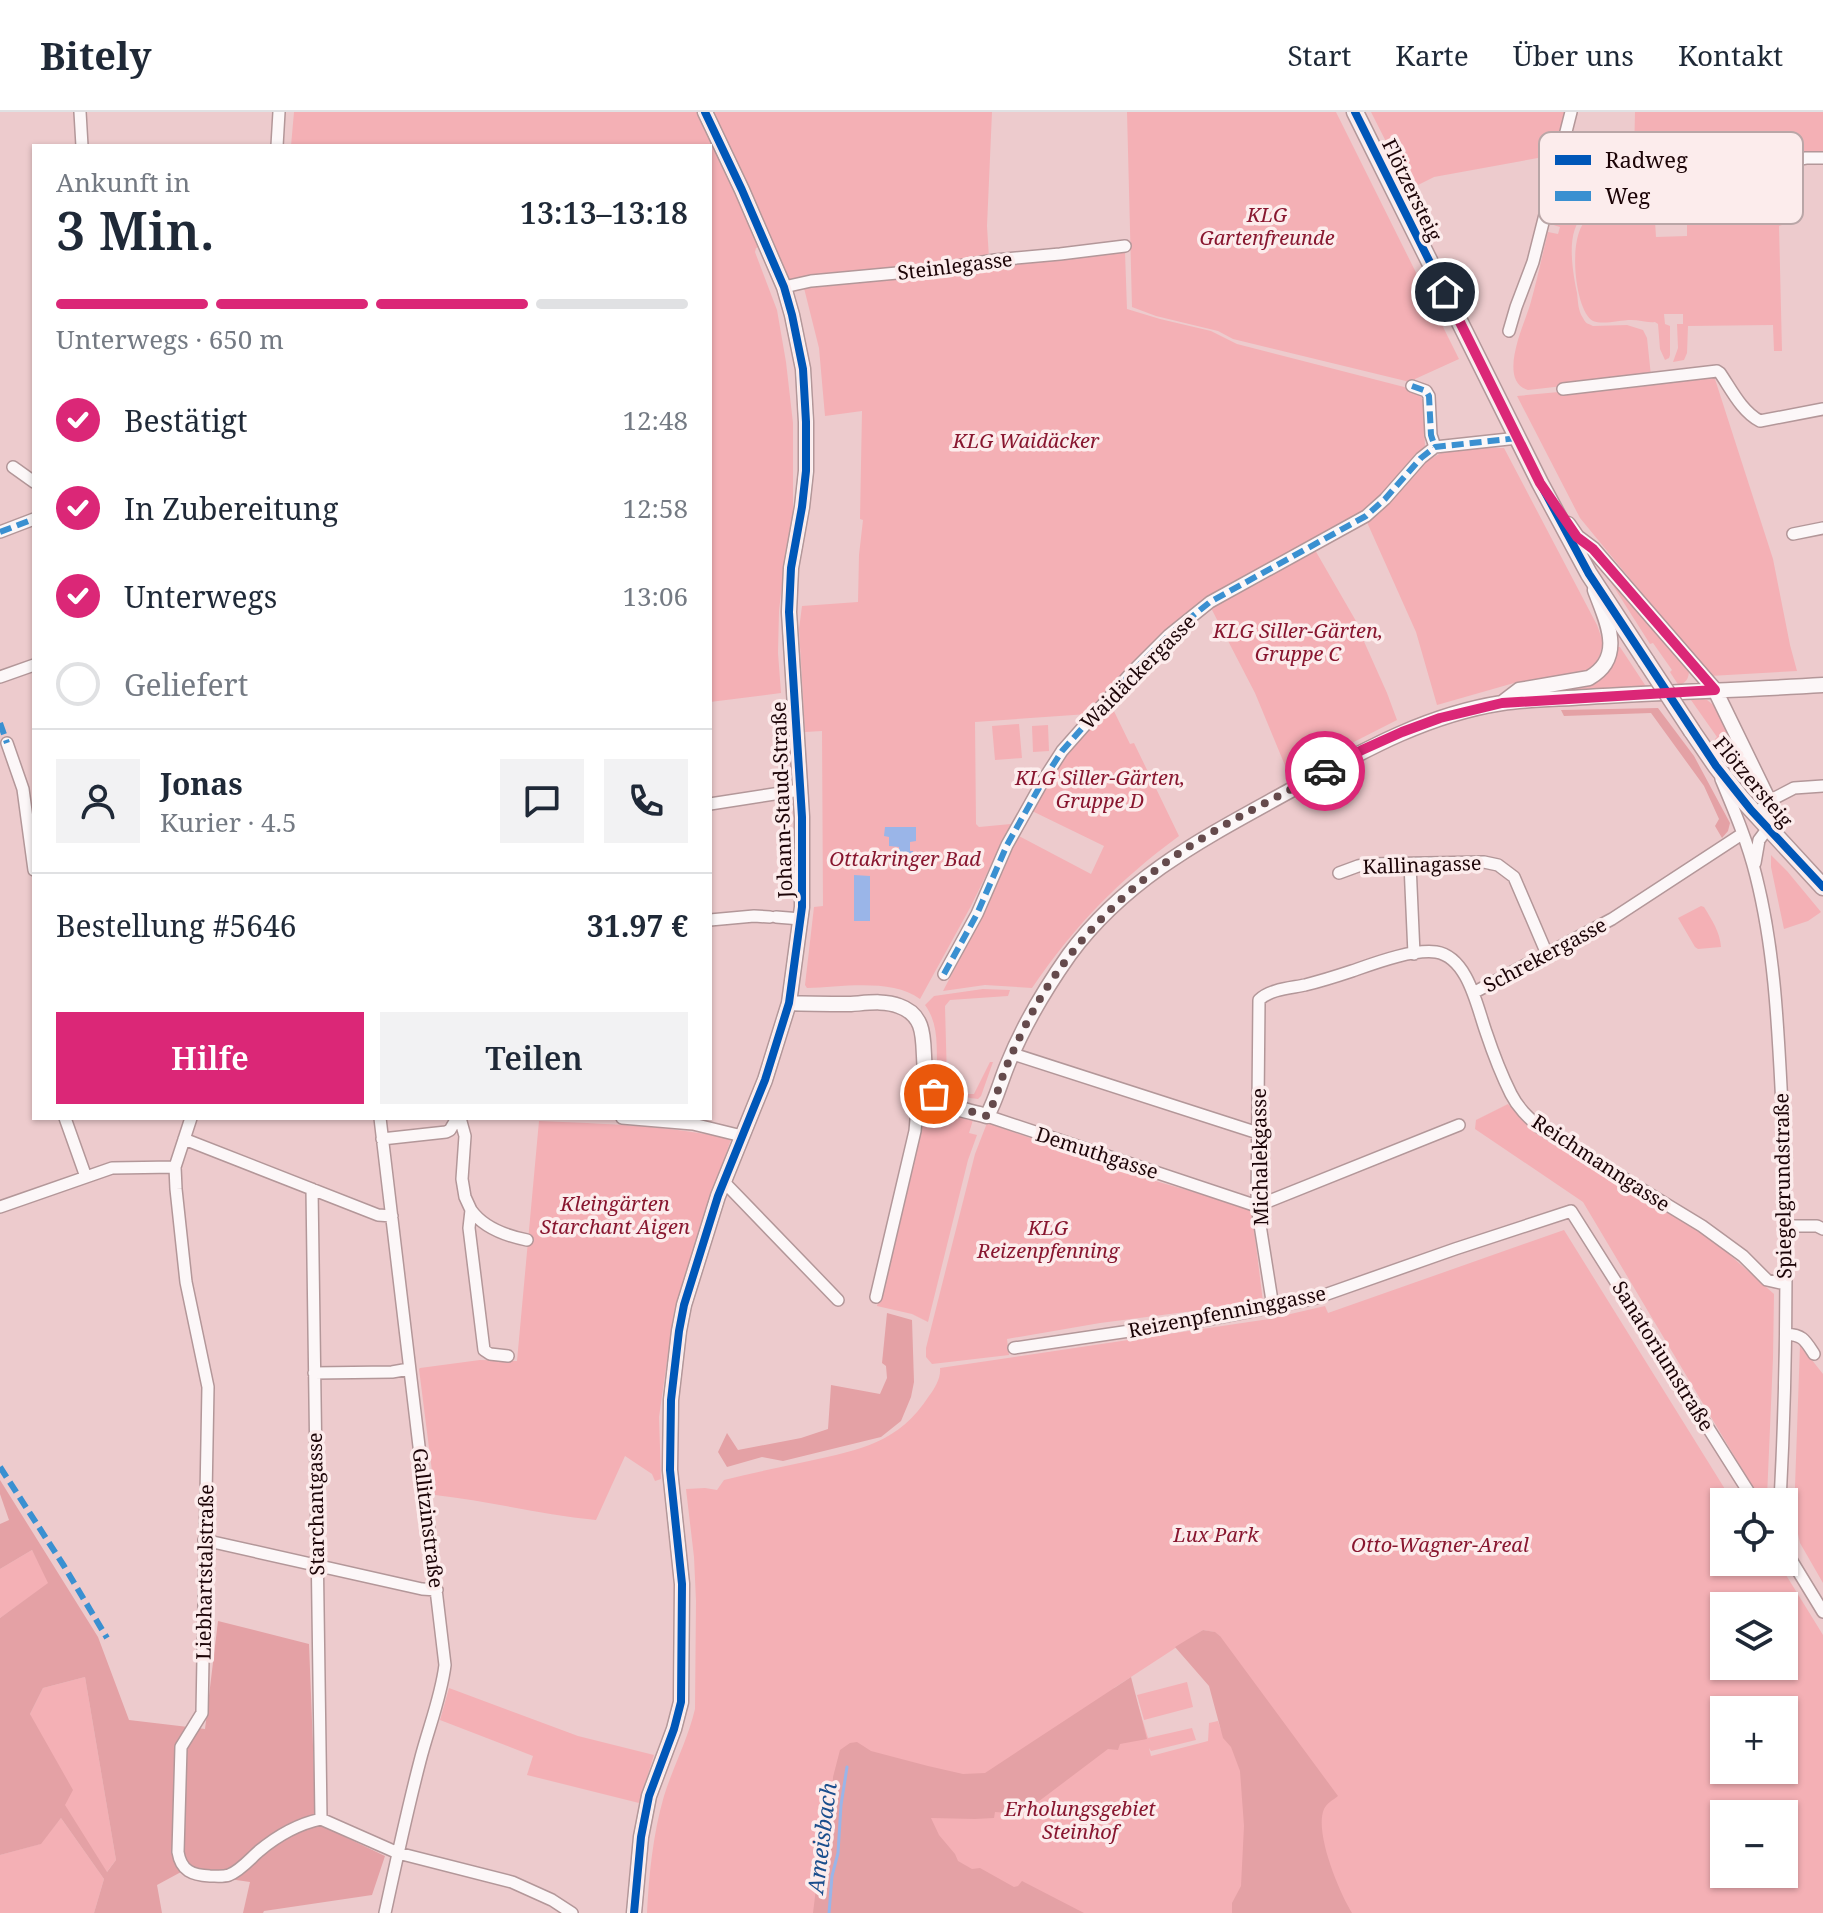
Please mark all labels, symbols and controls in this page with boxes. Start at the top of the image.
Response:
text: Bitely [40,29,151,81]
text: Start [1287,36,1351,74]
text: Karte [1395,36,1469,74]
text: Über uns [1513,36,1634,74]
text: Kontakt [1678,36,1783,74]
legend [1539,132,1803,224]
street label: Flötzersteig [1376,134,1449,246]
text: Radweg [1605,144,1688,174]
text: Ankunft in [56,164,190,200]
text: Weg [1605,180,1650,210]
text: 13:13–13:18 [520,192,688,233]
text: 3 Min. [56,194,214,265]
park label: KLG Gartenfreunde [1200,201,1335,251]
street label: Steinlegasse [896,245,1014,286]
pin [1411,258,1479,326]
icon: home [1423,270,1467,314]
text: Unterwegs · 650 m [56,321,284,357]
icon: check [56,398,100,442]
text: Bestätigt [124,400,248,441]
text: 12:48 [622,402,688,438]
park label: KLG Waidäcker [952,427,1100,454]
icon: check [56,486,100,530]
text: In Zubereitung [124,488,338,529]
text: 12:58 [622,490,688,526]
icon: check [56,574,100,618]
text: Unterwegs [124,576,277,617]
text: 13:06 [622,578,688,614]
street label: Waidäckergasse [1074,608,1201,735]
park label: KLG Siller-Gärten, Gruppe C [1212,617,1383,667]
text: Geliefert [124,664,248,705]
street label: Johann-Staud-Straße [765,701,798,900]
courier [1285,731,1365,811]
street label: Flötzersteig [1707,731,1800,833]
icon: car [1303,749,1347,793]
button: person [56,759,140,843]
button: chat [500,759,584,843]
button: phone [604,759,688,843]
text: Jonas [160,763,243,804]
park label: KLG Siller-Gärten, Gruppe D [1014,764,1185,814]
text: Kurier · 4.5 [160,804,297,840]
park label: Ottakringer Bad [829,845,981,872]
street label: Kallinagasse [1362,849,1482,880]
text: Bestellung #5646 [56,905,297,946]
text: 31.97 € [587,905,688,946]
street label: Schrekergasse [1479,911,1611,998]
button: Hilfe [56,1012,364,1104]
button: Teilen [380,1012,688,1104]
pin [900,1060,968,1128]
icon: bag [912,1072,956,1116]
street label: Michalekgasse [1245,1088,1274,1226]
street label: Spiegelgrundstraße [1767,1093,1798,1279]
street label: Reichmanngasse [1527,1108,1676,1217]
street label: Demuthgasse [1032,1120,1162,1185]
park label: Kleingärten Starchant Aigen [540,1190,690,1240]
park label: KLG Reizenpfenning [976,1214,1120,1264]
street label: Sanatoriumstraße [1606,1276,1721,1436]
street label: Reizenpfenninggasse [1126,1279,1328,1344]
street label: Starchantgasse [301,1432,330,1576]
street label: Gallitzinstraße [407,1446,450,1590]
street label: Liebhartstalstraße [189,1484,220,1660]
map controls [1710,1488,1798,1888]
button: locate [1710,1488,1798,1576]
park label: Lux Park [1172,1521,1259,1548]
park label: Otto-Wagner-Areal [1351,1531,1529,1558]
button: layers [1710,1592,1798,1680]
button: + [1710,1696,1798,1784]
water label: Ameisbach [799,1780,843,1897]
park label: Erholungsgebiet Steinhof [1003,1795,1156,1845]
button: − [1710,1800,1798,1888]

